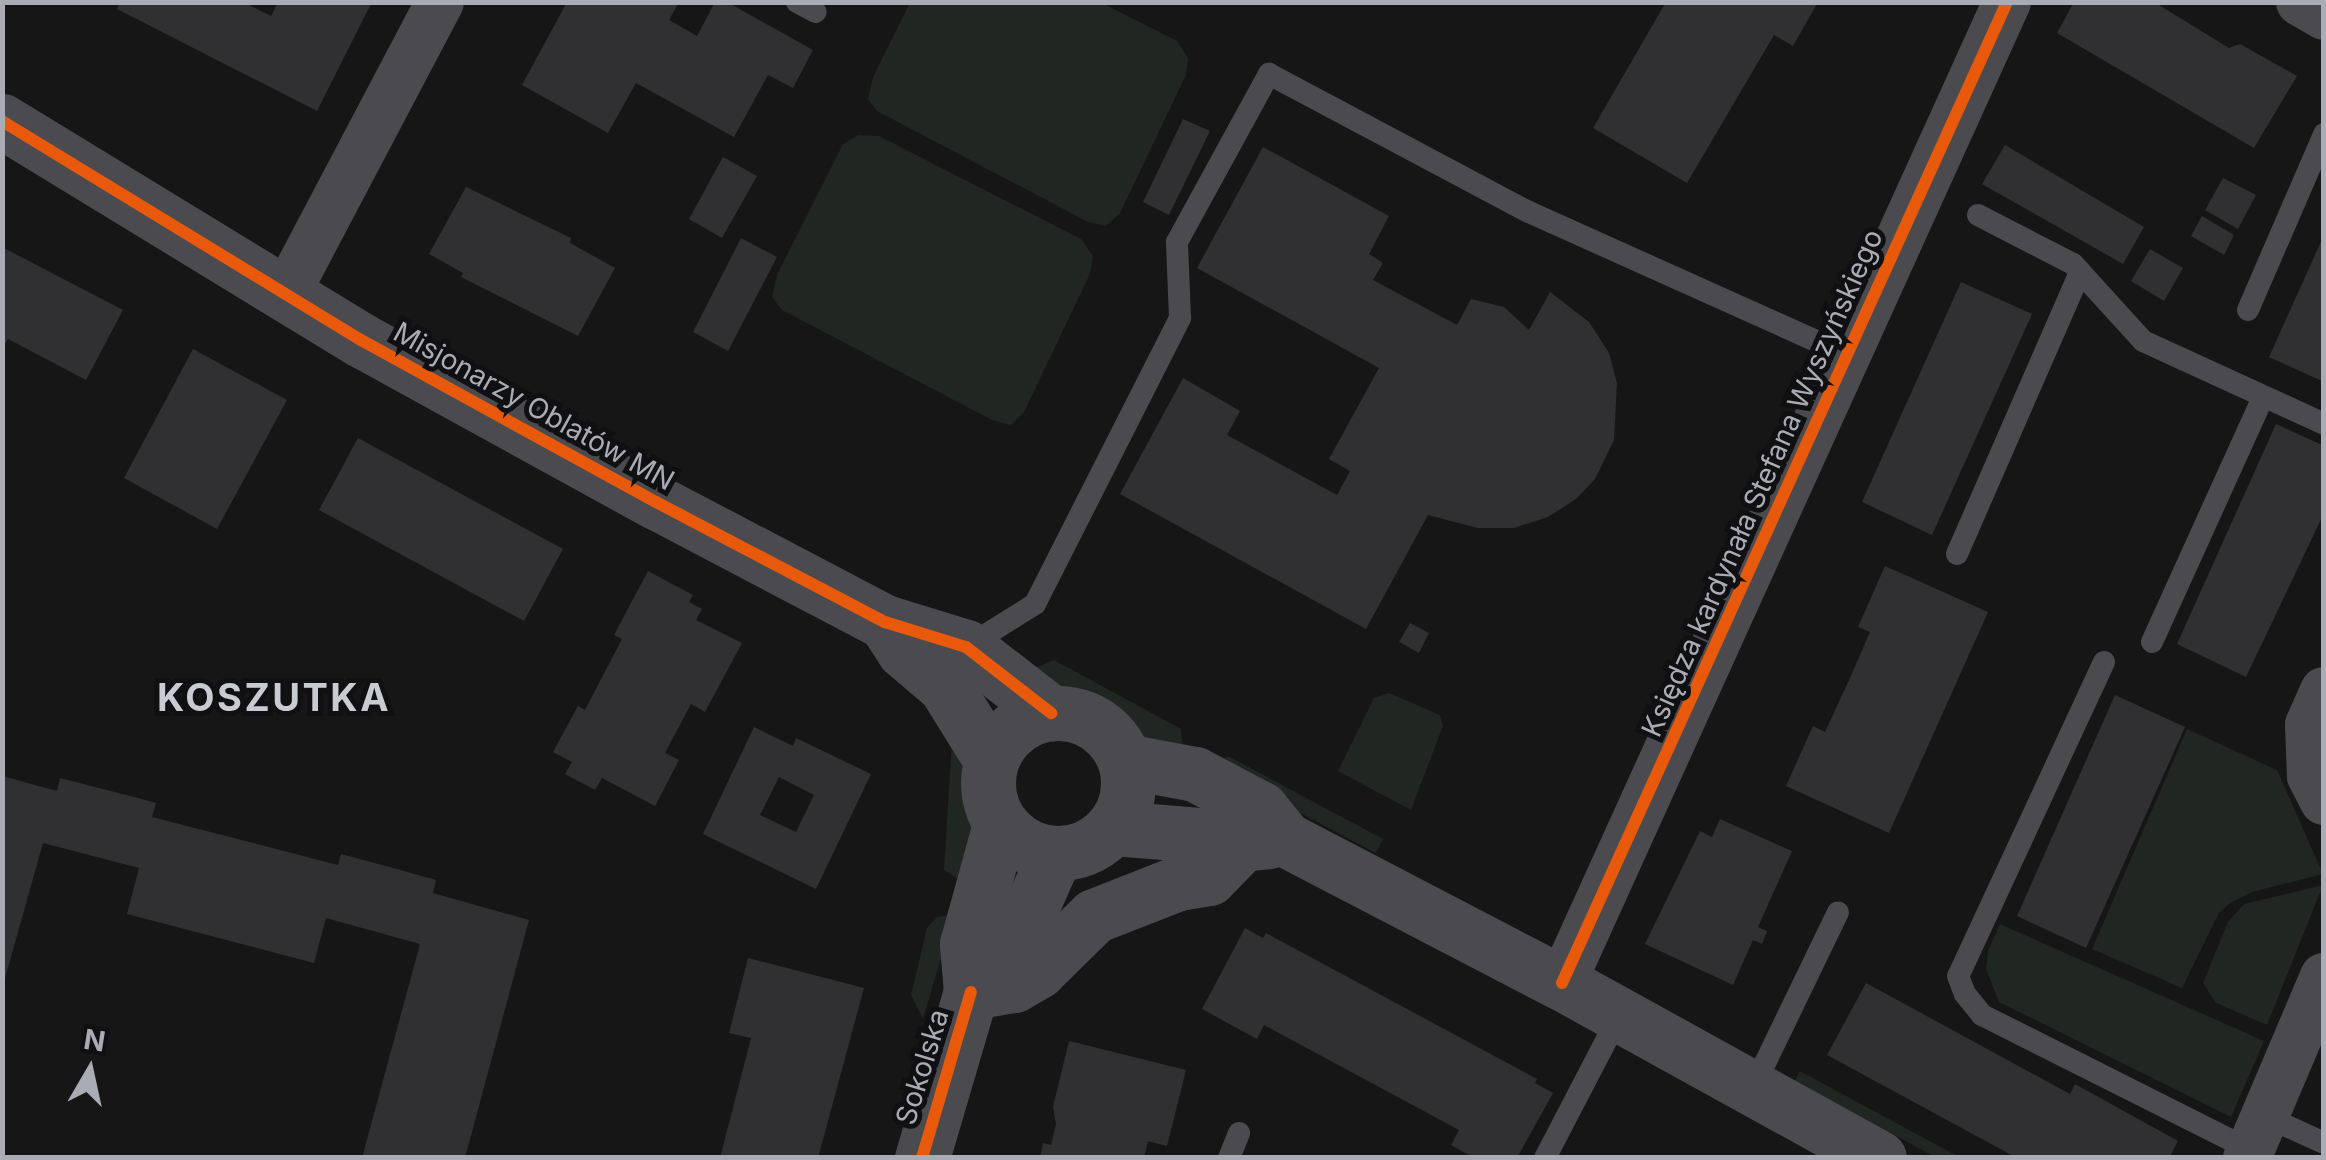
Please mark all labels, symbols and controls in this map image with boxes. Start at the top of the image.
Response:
street label: Księdza kardynała Stefana Wyszyńskiego [1634,224,1890,742]
street label: Misjonarzy Oblatów MN [388,315,680,497]
district label: KOSZUTKA [157,675,391,721]
street label: Sokolska [889,1005,955,1129]
north arrow [40,1020,140,1120]
text: N [81,1022,108,1059]

